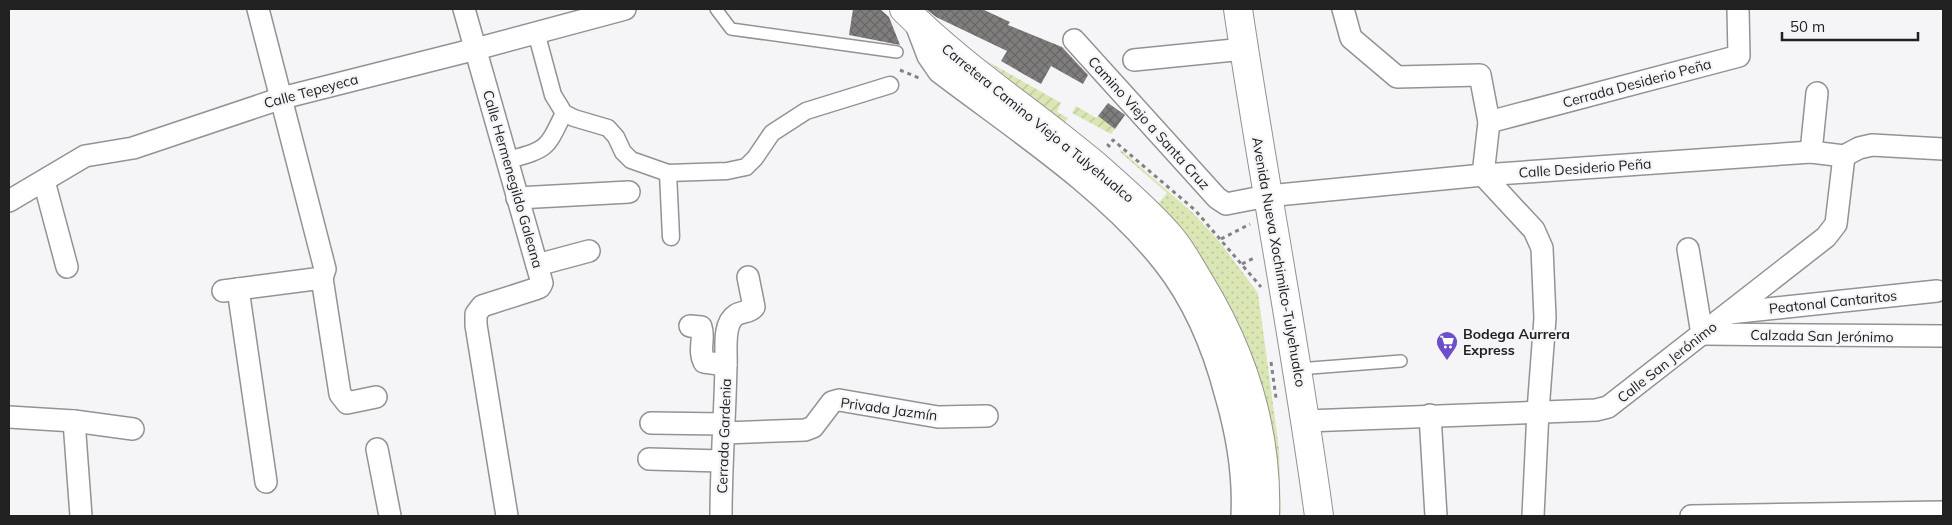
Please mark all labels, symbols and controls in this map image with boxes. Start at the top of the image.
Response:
scale bar [1782,10,1918,42]
text: 50 m [1790,17,1825,36]
street label: Carretera Camino Viejo a Tulyehualco [938,40,1138,206]
street label: Camino Viejo a Santa Cruz [1084,53,1214,193]
street label: Cerrada Desiderio Peña [1561,54,1713,112]
street label: Calle Tepeyeca [262,70,360,112]
street label: Calle Hermenegildo Galeana [479,88,547,270]
street label: Avenida Nueva Xochimilco-Tulyehualco [1248,136,1310,388]
street label: Calle Desiderio Peña [1518,154,1652,182]
street label: Peatonal Cantaritos [1768,286,1898,318]
street label: Calle San Jerónimo [1614,317,1720,407]
place label: Bodega Aurrera Express [1463,325,1570,359]
street label: Calzada San Jerónimo [1750,326,1894,346]
supermarket icon: Bodega Aurrera Express [1435,330,1459,361]
street label: Cerrada Gardenia [713,378,735,494]
street label: Privada Jazmín [839,393,939,425]

